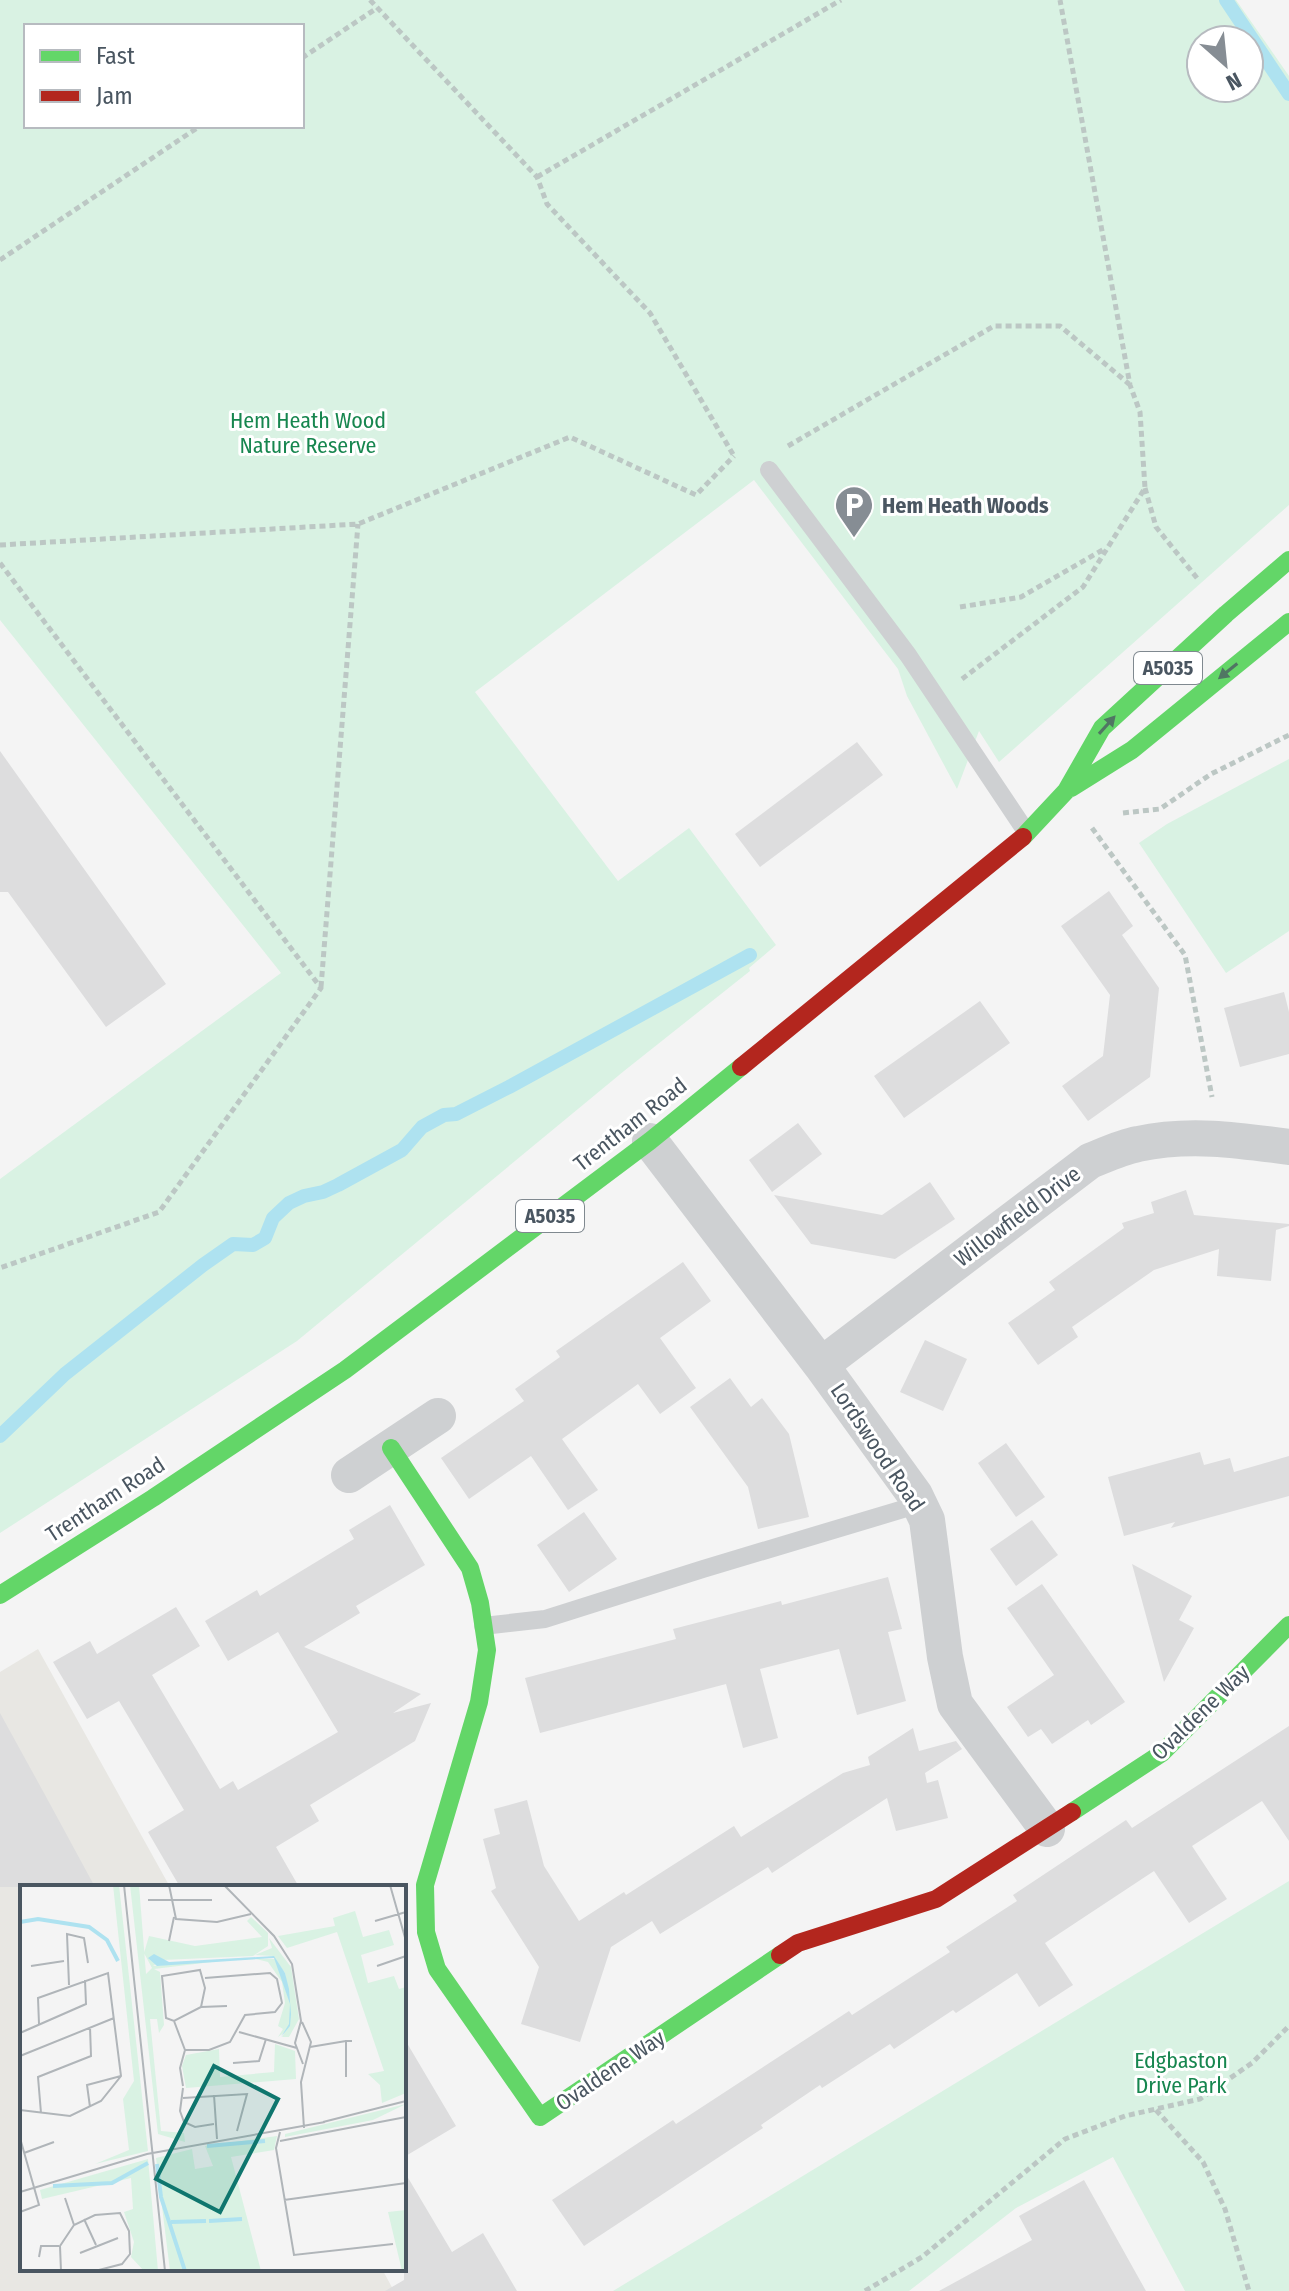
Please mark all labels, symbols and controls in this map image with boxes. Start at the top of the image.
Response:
legend [24,24,304,128]
north arrow [1185,24,1265,104]
text: Fast [96,42,135,70]
text: N [1222,66,1246,96]
text: Jam [96,82,133,110]
park label: Hem Heath Wood Nature Reserve [230,407,386,459]
parking icon: Hem Heath Woods [833,484,875,539]
place label: Hem Heath Woods [882,492,1049,519]
road number: A5035 [1134,652,1202,684]
one-way arrow [1218,662,1238,679]
one-way arrow [1098,716,1115,736]
street label: Trentham Road [568,1072,692,1177]
street label: Willowfield Drive [949,1160,1086,1273]
road number: A5035 [516,1200,584,1232]
street label: Lordswood Road [825,1378,930,1517]
street label: Trentham Road [41,1451,170,1548]
street label: Ovaldene Way [1146,1659,1255,1766]
inset map [20,1885,406,2271]
street label: Ovaldene Way [551,2024,670,2117]
park label: Edgbaston Drive Park [1134,2047,1228,2099]

